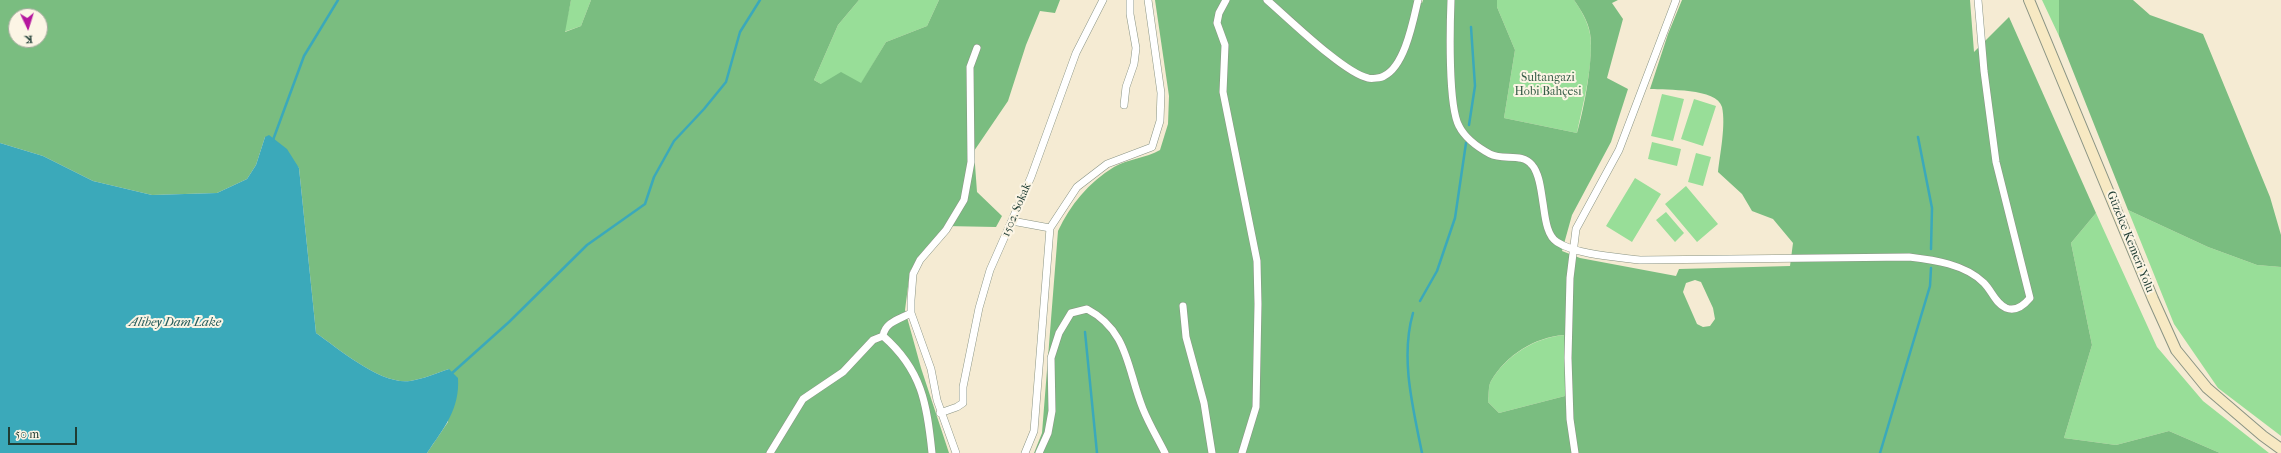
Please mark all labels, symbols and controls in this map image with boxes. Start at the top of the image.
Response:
north arrow [8,8,48,48]
text: K [24,33,33,46]
park label: Sultangazi Hobi Bahçesi [1515,71,1581,99]
street label: 1502. Sokak [999,181,1035,239]
street label: Güzelce Kemeri Yolu [2103,189,2157,295]
water label: Alibey Dam Lake [129,315,221,331]
scale bar [10,419,79,445]
text: 50 m [15,427,39,441]

